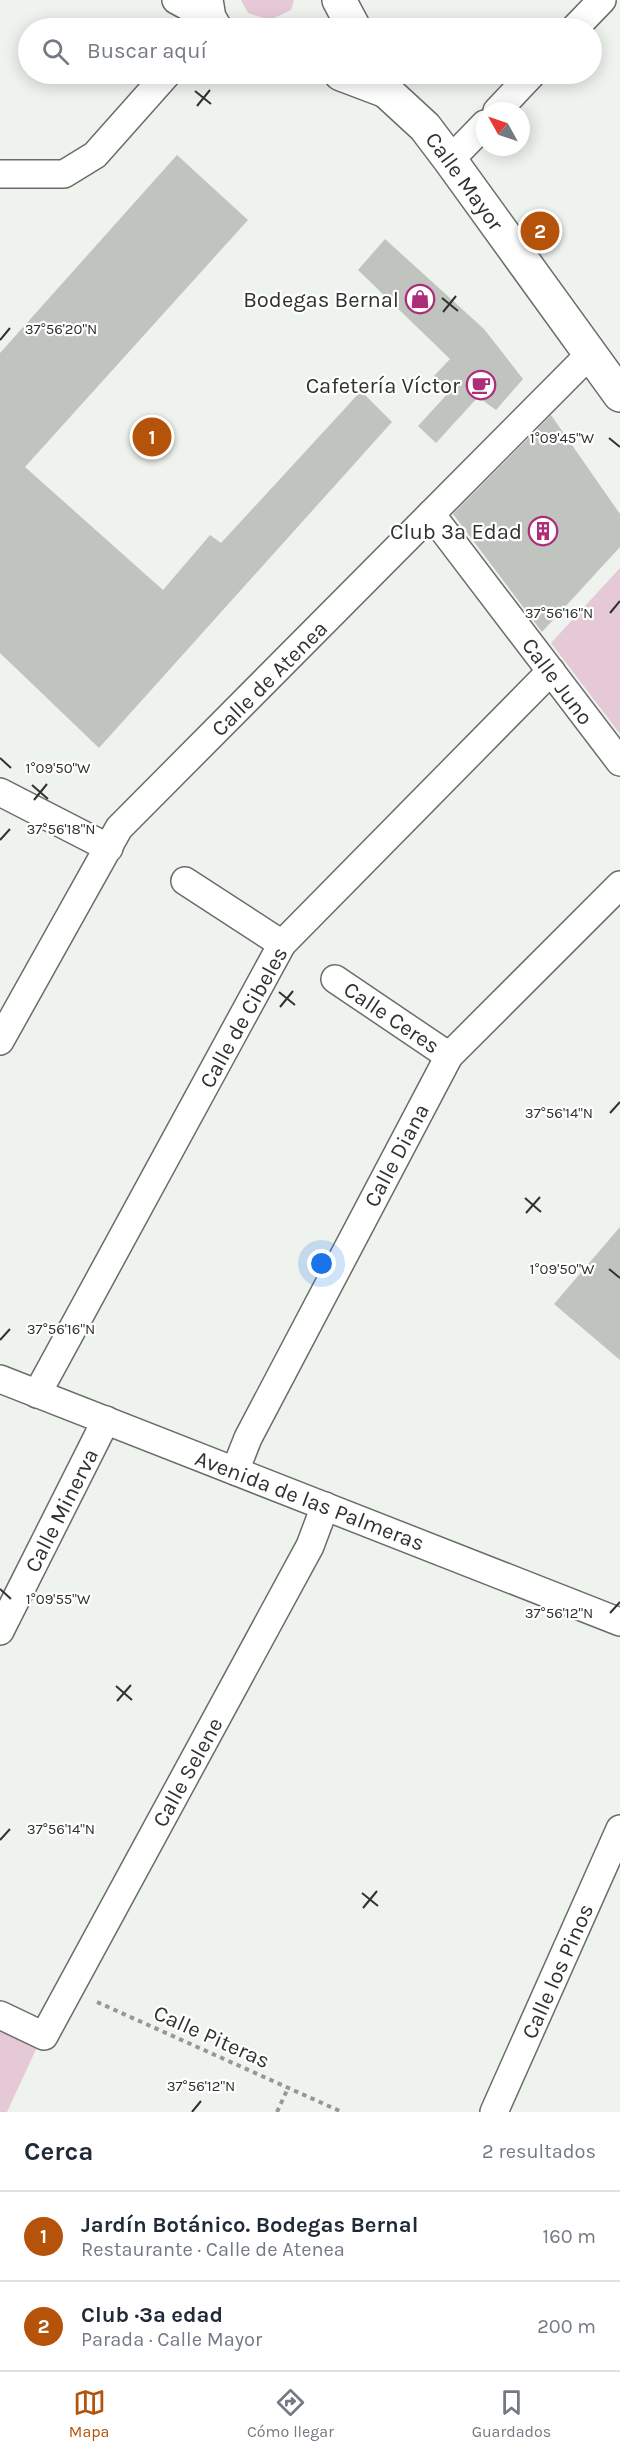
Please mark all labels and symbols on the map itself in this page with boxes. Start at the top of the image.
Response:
north arrow [476,102,530,156]
street label: Calle Mayor [420,127,509,236]
pin: 2 [520,208,560,254]
shop icon: Bodegas Bernal [404,283,436,315]
place label: Bodegas Bernal [243,287,399,313]
text: 37°56'20"N [25,320,97,338]
cafe icon: Cafetería Víctor [465,369,497,401]
place label: Cafetería Víctor [306,373,460,399]
pin: 1 [132,414,172,460]
text: 1°09'45"W [530,429,595,447]
building icon: Club 3ª Edad [527,515,559,547]
place label: Club 3ª Edad [390,519,522,545]
text: 37°56'16"N [525,604,593,622]
street label: Calle de Atenea [206,615,333,742]
street label: Calle Juno [516,633,598,730]
text: 1°09'50"W [25,759,91,777]
text: 37°56'18"N [26,820,96,838]
street label: Calle de Cibeles [194,942,293,1093]
street label: Calle Ceres [339,976,444,1059]
street label: Calle Diana [359,1099,435,1211]
text: 37°56'14"N [525,1104,593,1122]
your location [307,1249,336,1278]
text: 1°09'50"W [529,1260,595,1278]
text: 37°56'16"N [27,1320,95,1338]
street label: Calle Minerva [20,1444,104,1577]
street label: Avenida de las Palmeras [191,1445,428,1557]
text: 1°09'55"W [26,1590,91,1608]
text: 37°56'12"N [525,1604,593,1622]
street label: Calle Selene [147,1713,229,1832]
text: 37°56'14"N [27,1820,95,1838]
street label: Calle los Pinos [517,1900,599,2043]
street label: Calle Piteras [149,2000,274,2074]
text: 37°56'12"N [167,2077,235,2095]

